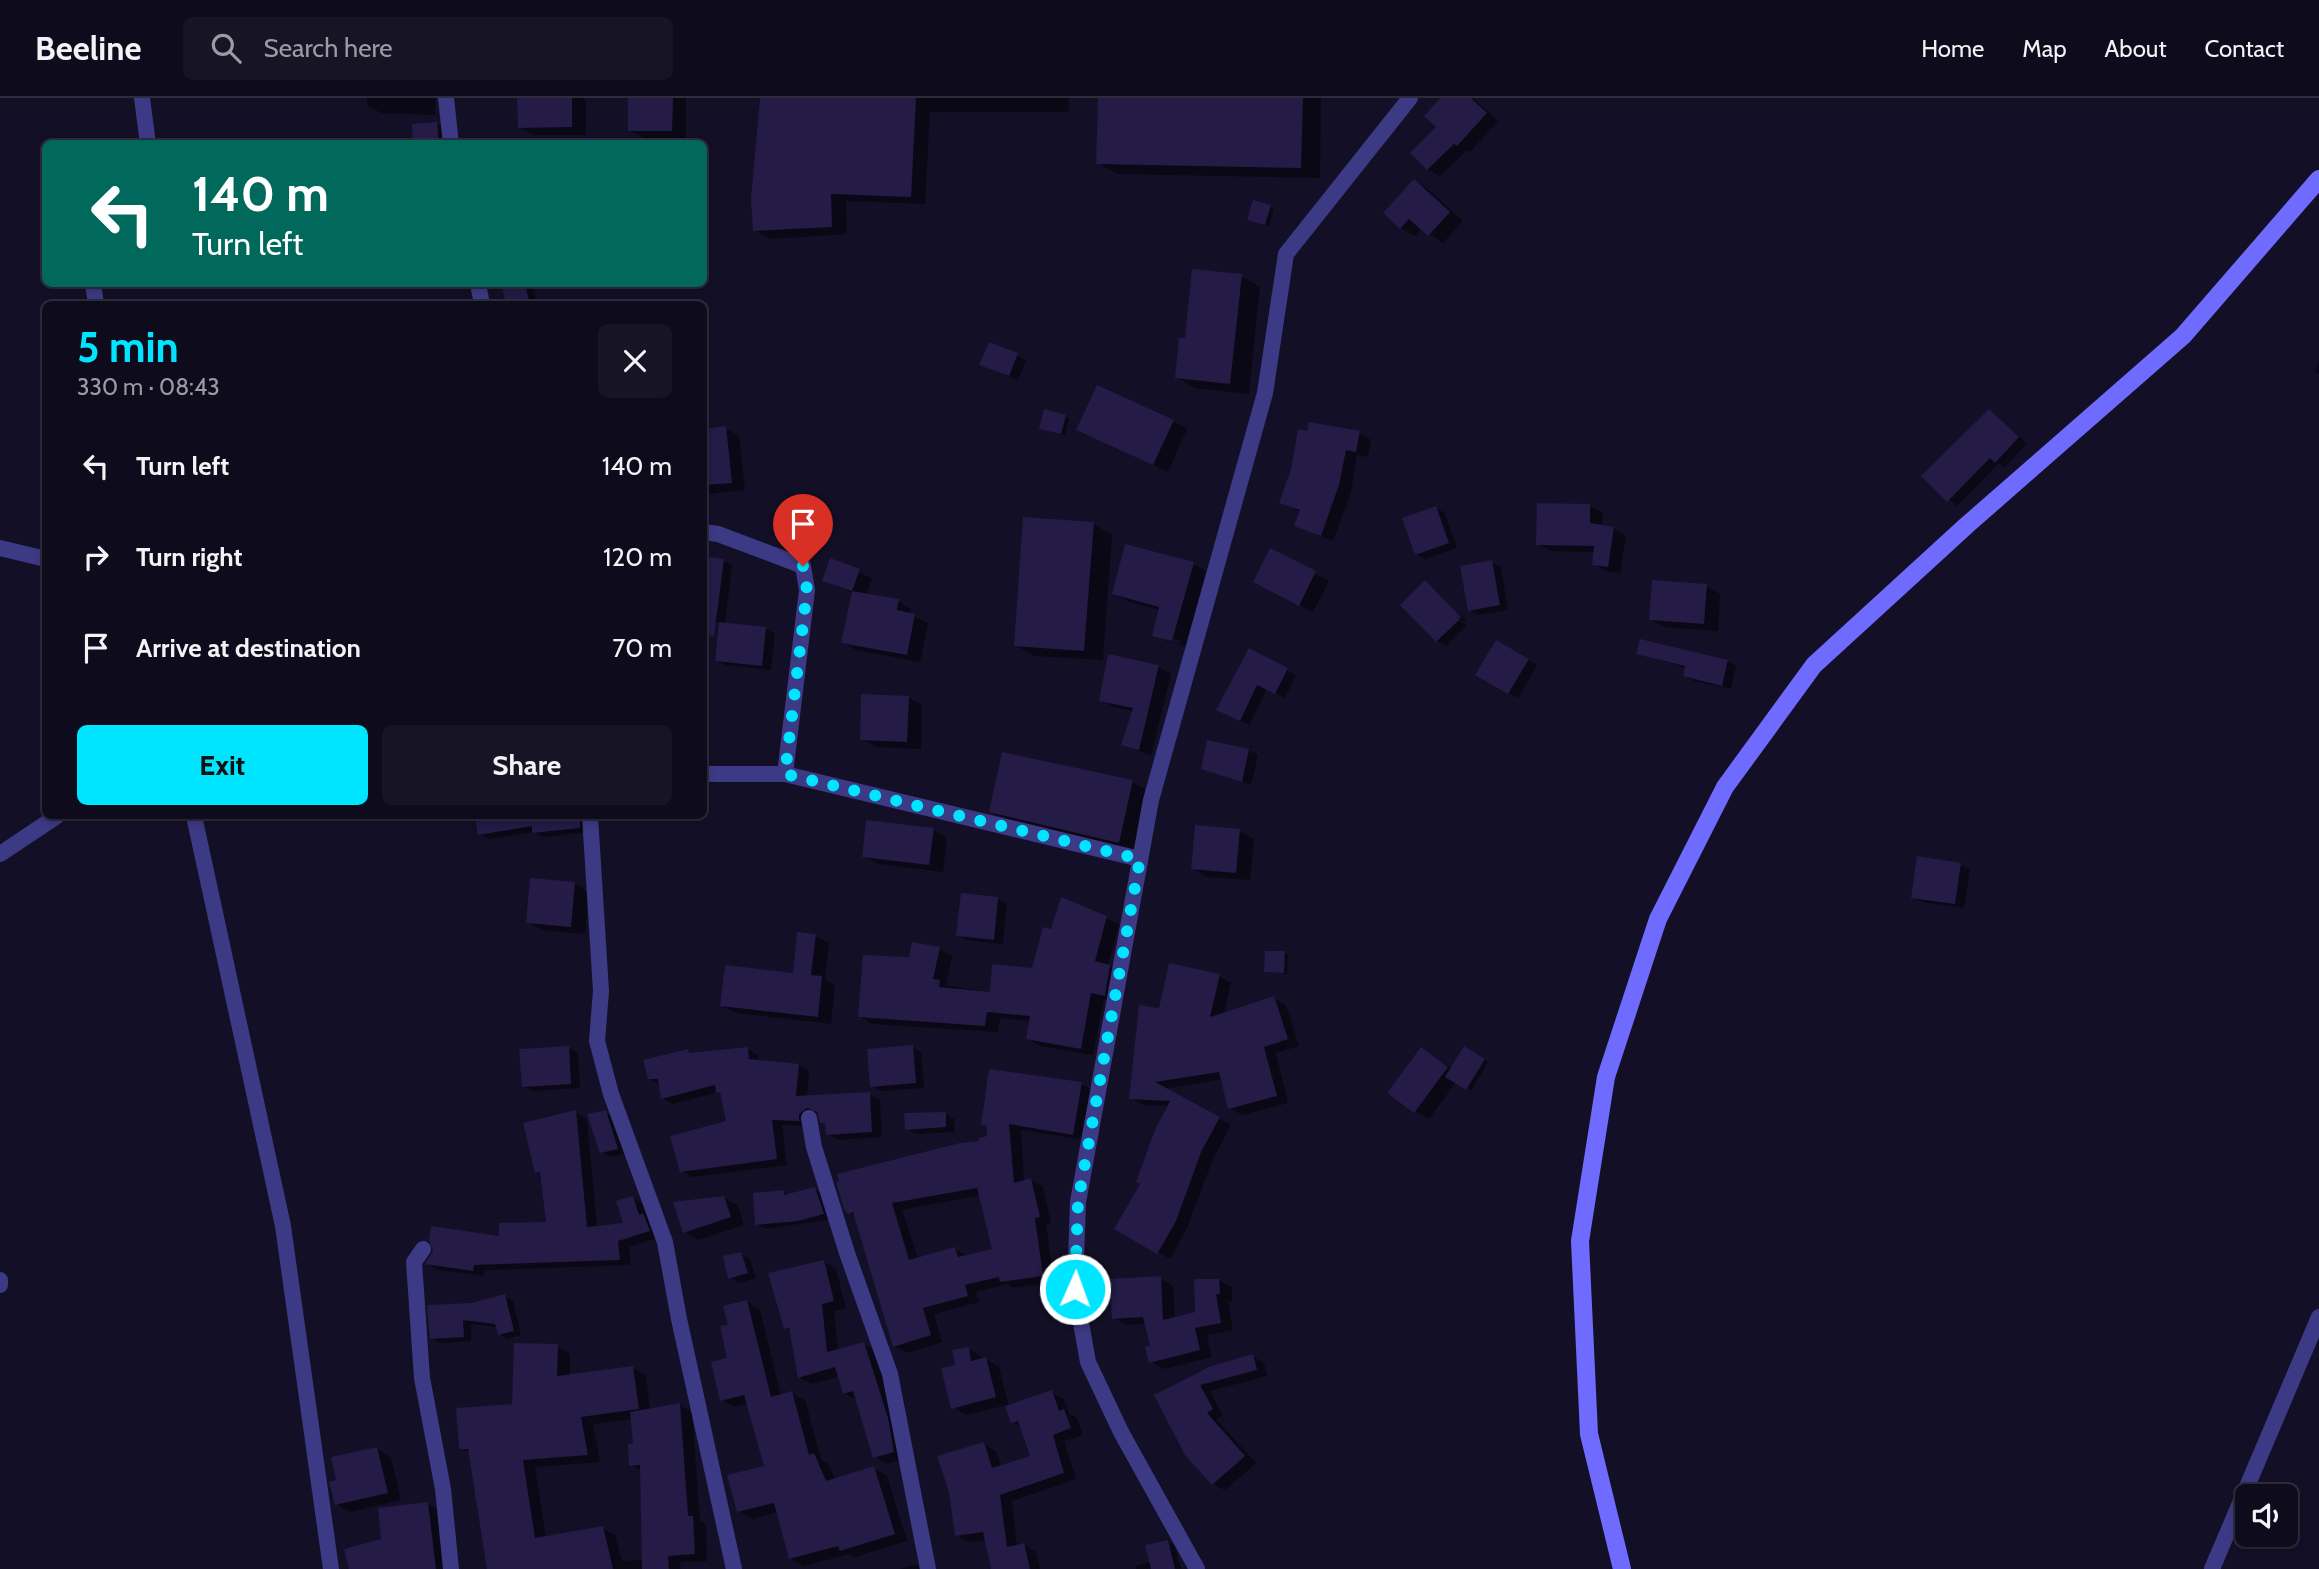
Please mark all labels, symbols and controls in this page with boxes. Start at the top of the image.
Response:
search box [183,17,673,80]
text: Beeline [35,28,141,68]
icon: search [207,29,245,67]
text: Search here [263,32,393,64]
text: Home [1921,34,1984,63]
text: Map [2022,34,2067,63]
text: About [2105,34,2167,63]
text: Contact [2205,34,2284,63]
text: 140 m [192,164,329,223]
icon: left [77,168,168,259]
text: Turn left [192,224,303,263]
text: 5 min [77,321,179,373]
button: close [598,324,672,398]
text: 330 m · 08:43 [77,373,220,401]
icon: left [77,447,115,485]
text: Turn left [136,450,229,482]
text: 140 m [602,450,672,482]
pin [773,494,833,566]
icon: arrive [784,505,822,543]
icon: right [77,538,115,576]
text: Turn right [136,541,242,573]
text: 120 m [603,541,672,573]
icon: arrive [77,629,115,667]
text: Arrive at destination [136,632,361,664]
text: 70 m [612,632,672,664]
button: Exit [77,725,368,805]
button: Share [382,725,672,805]
position arrow [1038,1252,1112,1326]
map controls [2235,1484,2298,1547]
button: sound [2235,1484,2298,1547]

